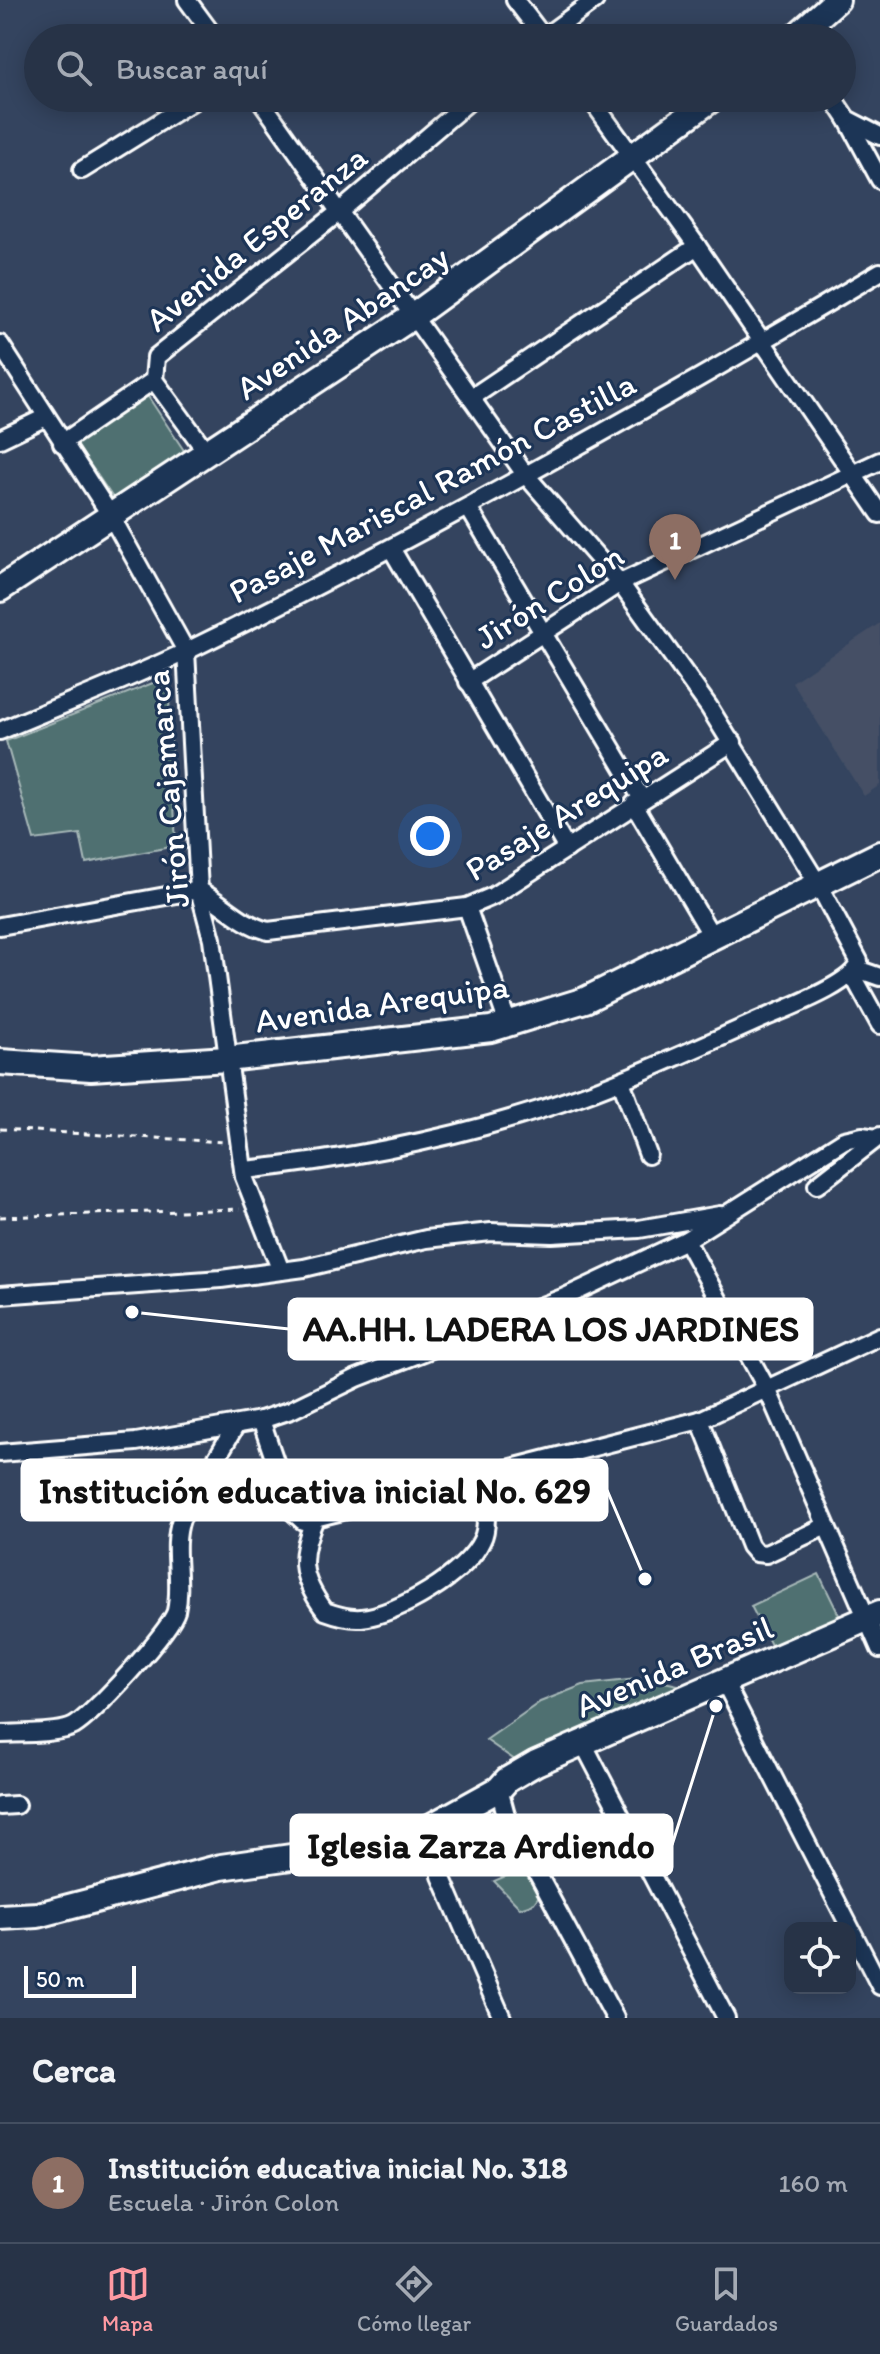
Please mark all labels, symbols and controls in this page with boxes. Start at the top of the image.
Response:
search box [24,24,856,112]
icon: search [52,46,96,90]
text: Buscar aquí [116,50,268,87]
street label: Avenida Esperanza [137,136,376,340]
street label: Avenida Abancay [228,236,456,409]
street label: Pasaje Mariscal Ramón Castilla [222,362,643,612]
pin: 1 [649,514,701,580]
street label: Jirón Colon [467,535,631,658]
street label: Jirón Cajamarca [137,668,198,910]
street label: Pasaje Arequipa [457,733,675,890]
your location [410,816,450,856]
street label: Avenida Arequipa [253,965,512,1042]
callout: AA.HH. LADERA LOS JARDINES [289,1299,812,1359]
text: AA.HH. LADERA LOS JARDINES [303,1307,799,1350]
callout: Institución educativa inicial No. 629 [22,1460,607,1520]
text: Institución educativa inicial No. 629 [39,1469,591,1512]
street label: Avenida Brasil [569,1606,779,1726]
callout: Iglesia Zarza Ardiendo [291,1815,672,1875]
text: Iglesia Zarza Ardiendo [307,1824,655,1867]
map controls [784,1922,856,1994]
button: locate [784,1922,856,1994]
scale bar [24,1962,136,1998]
text: 50 m [36,1966,85,1993]
text: Cerca [32,2050,116,2091]
text: Institución educativa inicial No. 318 [108,2149,568,2186]
text: 1 [52,2167,64,2199]
text: 160 m [778,2167,848,2199]
text: Escuela · Jirón Colon [108,2186,339,2218]
tab: Mapa [102,2262,153,2337]
tab: Cómo llegar [357,2262,471,2337]
tab: Guardados [675,2262,778,2337]

